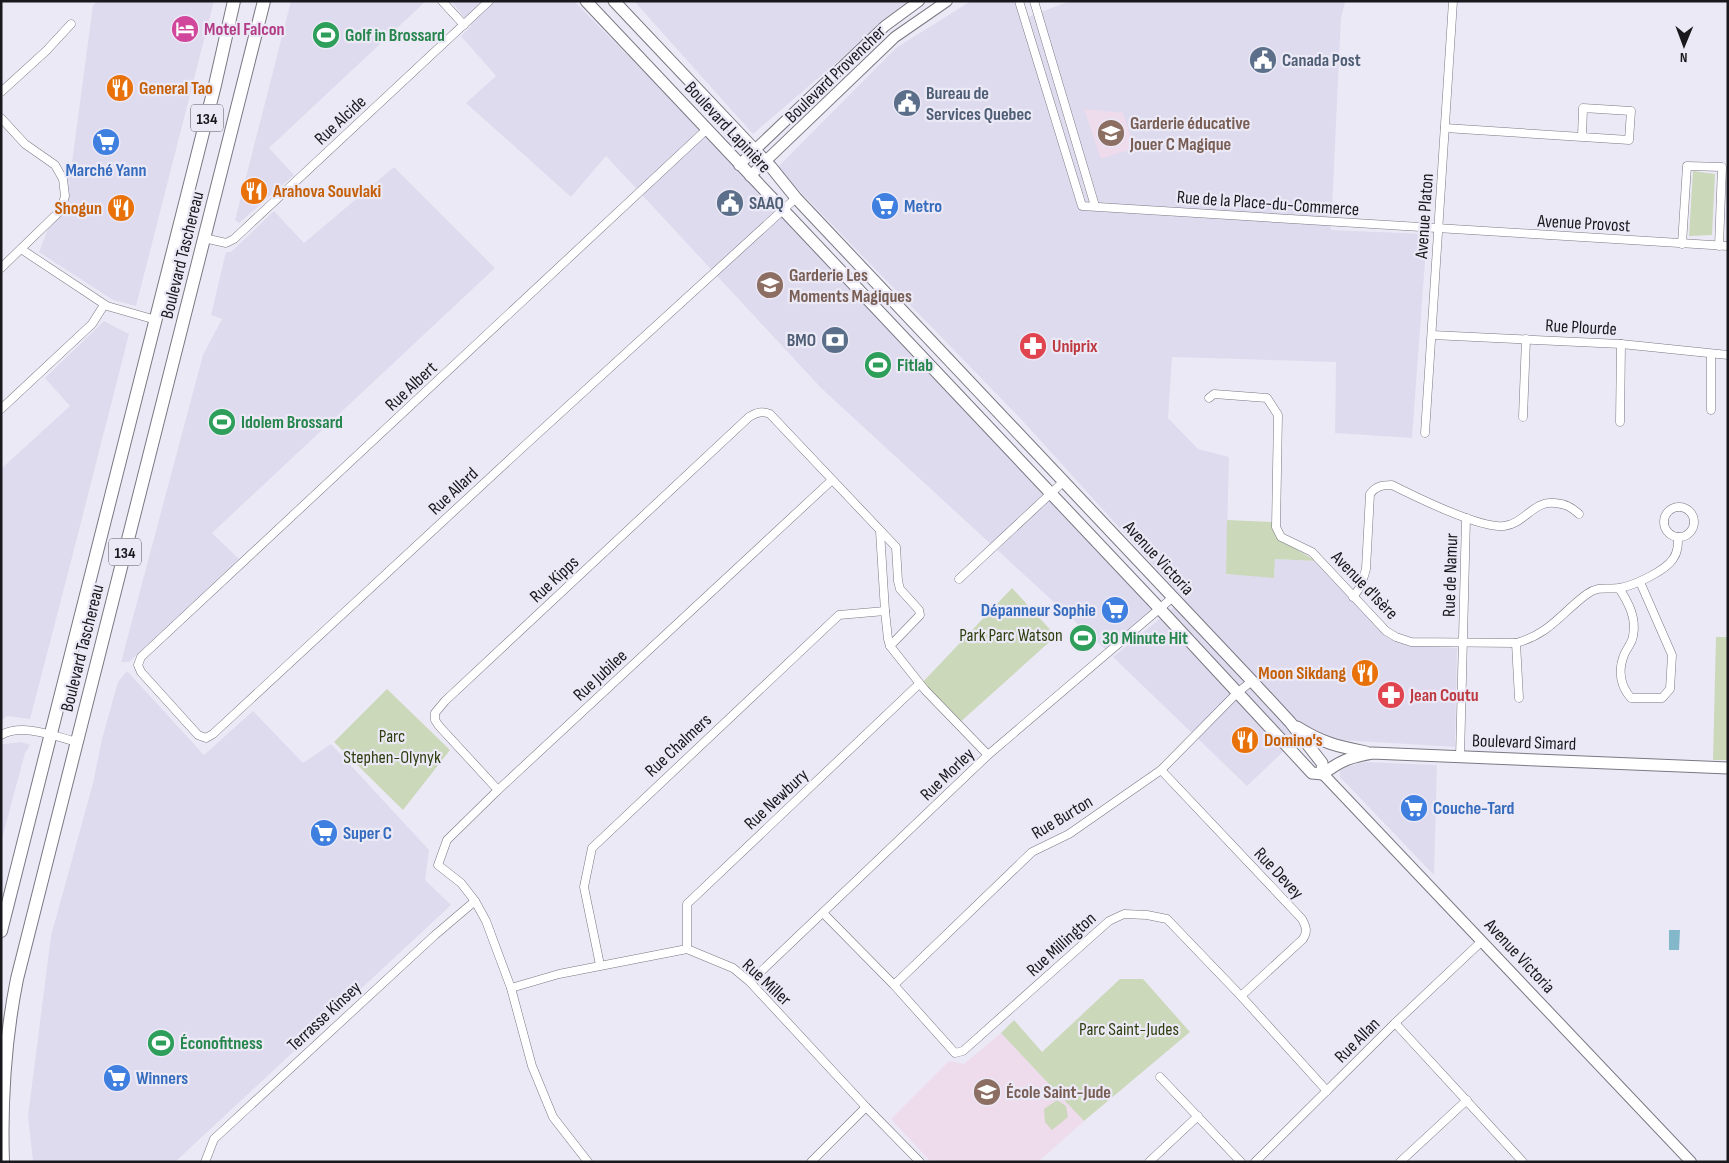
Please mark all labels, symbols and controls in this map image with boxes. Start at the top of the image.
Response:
hotel icon: Motel Falcon [170,14,200,44]
place label: Motel Falcon [204,19,285,40]
sports icon: Golf in Brossard [311,20,341,50]
north arrow [1659,20,1709,70]
street label: Boulevard Provencher [781,21,890,127]
place label: Golf in Brossard [345,25,445,46]
public building icon: Canada Post [1248,45,1278,75]
text: N [1680,49,1688,66]
place label: Canada Post [1282,50,1361,71]
restaurant icon: General Tao [105,73,135,103]
street label: Boulevard Lapinière [680,77,775,177]
place label: General Tao [139,78,213,99]
place label: Bureau de Services Quebec [926,83,1032,125]
public building icon: Bureau de Services Quebec [892,88,922,118]
street label: Rue Alcide [310,91,370,149]
road number: 134 [191,105,223,132]
place label: Garderie éducative Jouer C Magique [1129,113,1250,155]
school or university icon: Garderie éducative Jouer C Magique [1096,118,1126,148]
supermarket icon: Marché Yann [91,127,121,157]
place label: Marché Yann [65,160,147,181]
street label: Avenue Platon [1411,173,1438,260]
restaurant icon: Arahova Souvlaki [239,176,269,206]
place label: Arahova Souvlaki [272,181,381,202]
street label: Rue de la Place-du-Commerce [1176,187,1360,220]
public building icon: SAAQ [715,188,745,218]
street label: Boulevard Taschereau [157,189,208,321]
supermarket icon: Metro [870,191,900,221]
restaurant icon: Shogun [106,193,136,223]
place label: SAAQ [749,193,784,214]
place label: Metro [904,196,942,217]
place label: Shogun [55,198,102,219]
street label: Avenue Provost [1536,211,1631,236]
place label: Garderie Les Moments Magiques [789,265,912,307]
school or university icon: Garderie Les Moments Magiques [755,270,785,300]
street label: Rue Plourde [1545,315,1617,340]
bank icon: BMO [820,325,850,355]
place label: BMO [787,330,816,351]
pharmacy icon: Uniprix [1018,331,1048,361]
place label: Uniprix [1052,336,1098,357]
sports icon: Fitlab [863,350,893,380]
place label: Fitlab [897,355,933,376]
street label: Rue Albert [381,357,442,415]
sports icon: Idolem Brossard [207,407,237,437]
place label: Idolem Brossard [241,412,343,433]
street label: Rue Allard [424,463,482,519]
street label: Avenue Victoria [1118,516,1198,600]
street label: Rue de Namur [1439,533,1462,617]
road number: 134 [109,538,141,566]
street label: Avenue d'Isère [1326,546,1402,624]
street label: Rue Kipps [526,552,583,607]
street label: Boulevard Taschereau [57,582,108,714]
supermarket icon: Dépanneur Sophie [1100,595,1130,625]
place label: Dépanneur Sophie [981,600,1096,621]
sports icon: 30 Minute Hit [1068,623,1098,653]
park label: Park Parc Watson [959,625,1063,646]
place label: 30 Minute Hit [1102,628,1188,649]
street label: Rue Jubilee [569,645,632,705]
restaurant icon: Moon Sikdang [1350,658,1380,688]
place label: Moon Sikdang [1258,663,1346,684]
pharmacy icon: Jean Coutu [1376,680,1406,710]
place label: Jean Coutu [1409,685,1479,706]
street label: Rue Chalmers [641,709,716,781]
restaurant icon: Domino's [1230,725,1260,755]
park label: Parc Stephen-Olynyk [343,726,441,768]
place label: Domino's [1264,730,1323,751]
street label: Boulevard Simard [1472,730,1576,755]
street label: Rue Morley [916,744,979,805]
street label: Rue Newbury [740,764,813,834]
street label: Rue Burton [1028,791,1097,844]
supermarket icon: Couche-Tard [1399,793,1429,823]
place label: Couche-Tard [1433,798,1515,819]
supermarket icon: Super C [309,818,339,848]
place label: Super C [343,823,392,844]
street label: Rue Devey [1250,843,1308,903]
street label: Rue Millington [1022,908,1100,981]
street label: Avenue Victoria [1479,914,1559,998]
street label: Rue Miller [738,955,795,1010]
street label: Terrasse Kinsey [283,977,366,1056]
street label: Rue Allan [1330,1013,1384,1067]
park label: Parc Saint-Judes [1079,1019,1179,1040]
sports icon: Éconofitness [146,1028,176,1058]
place label: Éconofitness [180,1033,263,1054]
supermarket icon: Winners [102,1063,132,1093]
place label: Winners [136,1068,188,1089]
school or university icon: École Saint-Jude [972,1077,1002,1107]
place label: École Saint-Jude [1006,1082,1111,1103]

